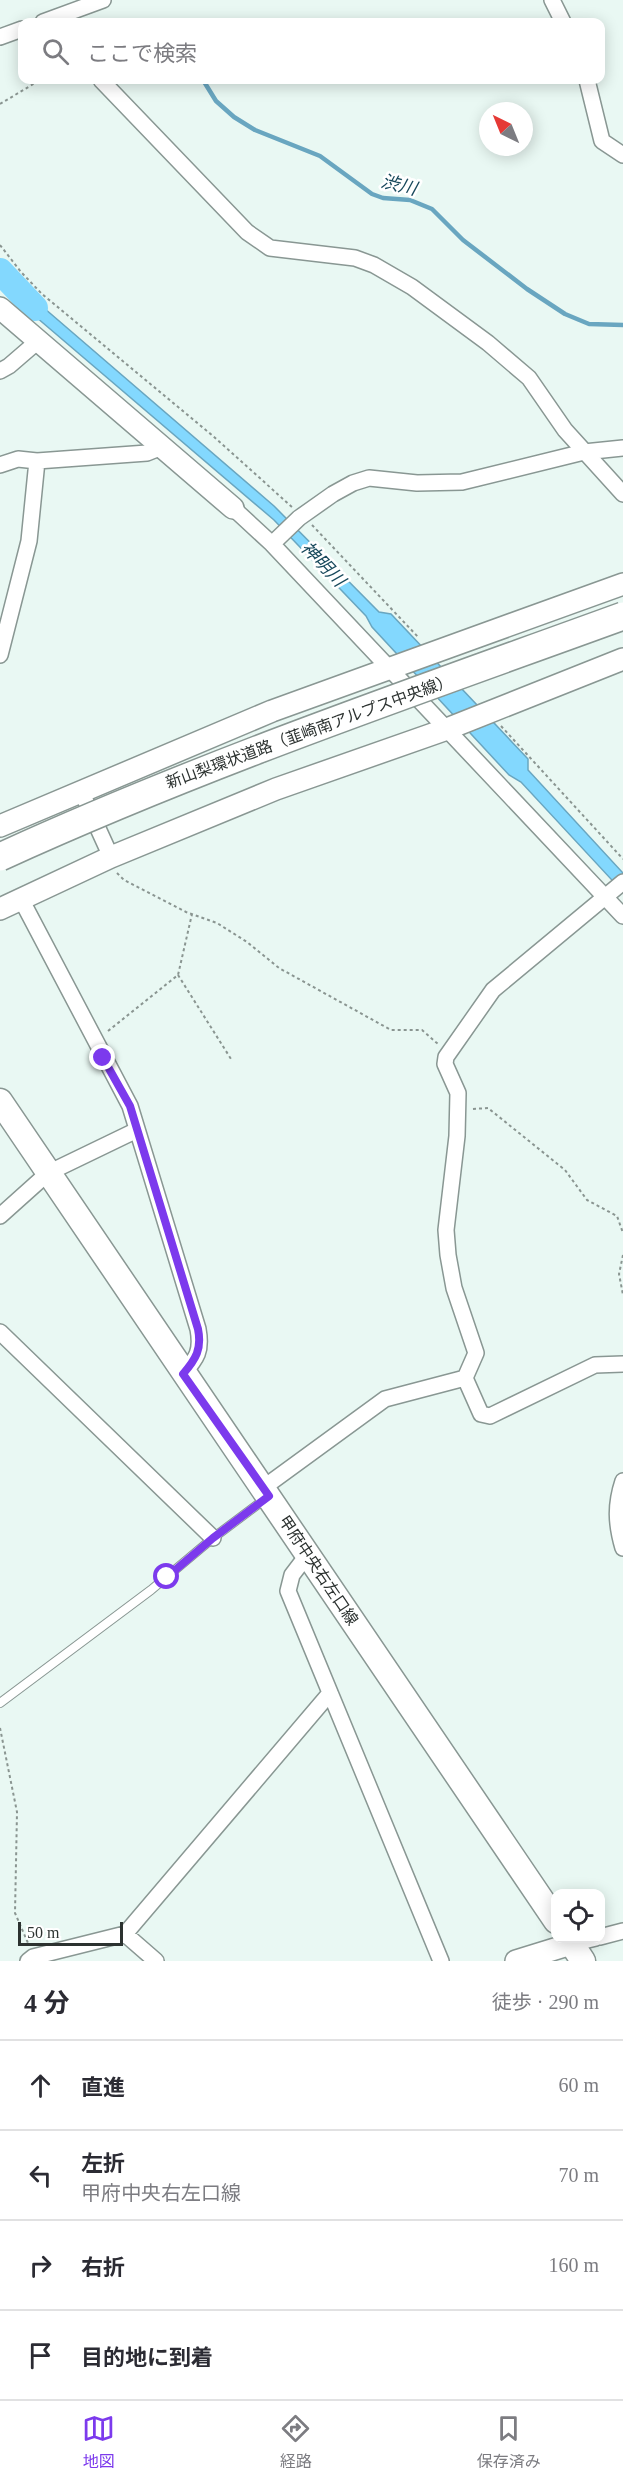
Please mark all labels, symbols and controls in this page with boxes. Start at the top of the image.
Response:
search box [18,18,605,84]
icon: search [39,35,72,68]
text: ここで検索 [87,41,197,66]
north arrow [479,102,533,156]
water label: 渋川 [379,171,421,200]
water label: 神明川 [297,538,350,592]
street label: 新山梨環状道路（韮崎南アルプス中央線） [164,672,455,791]
route end [89,1044,115,1070]
street label: 甲府中央右左口線 [276,1512,361,1628]
route start [153,1563,179,1589]
map controls [551,1889,605,1943]
button: locate [551,1889,605,1943]
scale bar [18,1919,123,1946]
text: 50 m [27,1924,59,1941]
text: 4 分 [24,1989,70,2018]
text: 徒歩 · 290 m [492,1991,599,2013]
icon: ahead [24,2069,57,2102]
text: 60 m [558,2074,599,2096]
text: 直進 [81,2075,125,2100]
text: 左折 [81,2151,125,2176]
icon: left [24,2159,57,2192]
text: 70 m [558,2164,599,2186]
text: 甲府中央右左口線 [81,2182,241,2204]
icon: right [24,2249,57,2282]
text: 160 m [548,2254,599,2276]
text: 右折 [81,2255,125,2280]
icon: arrive [24,2339,57,2372]
text: 目的地に到着 [81,2345,213,2370]
tab: 地図 [82,2412,115,2472]
tab: 経路 [279,2412,312,2472]
tab: 保存済み [477,2412,541,2472]

